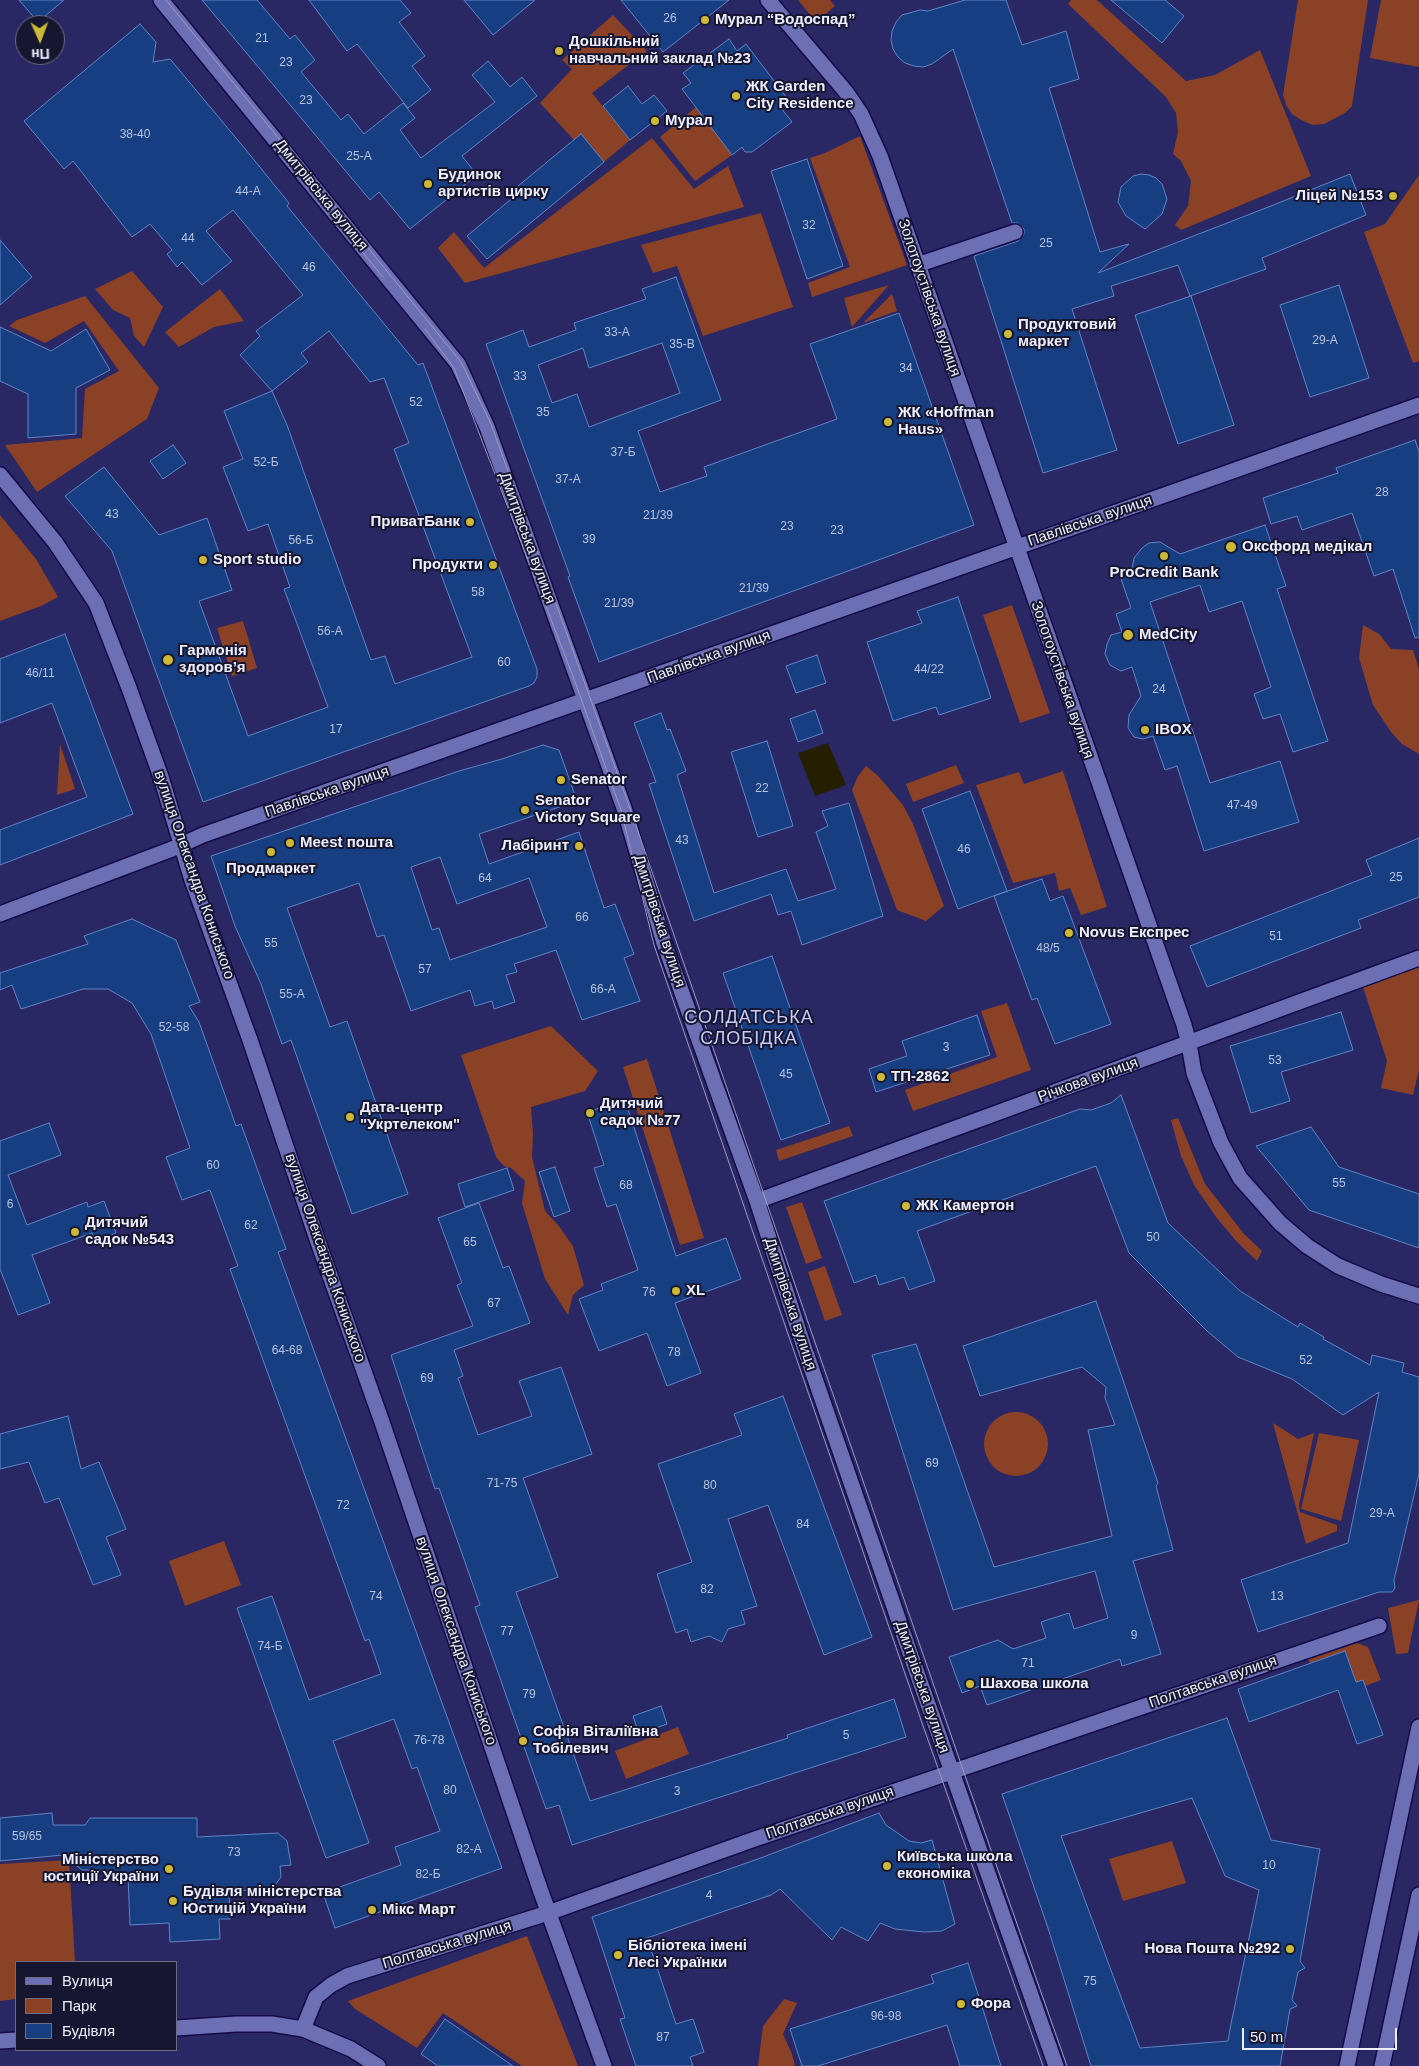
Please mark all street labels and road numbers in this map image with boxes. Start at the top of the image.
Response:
street label: Дмитрівська вулиця [270,135,372,255]
street label: Золотоустівська вулиця [894,217,964,379]
street label: Дмитрівська вулиця [495,470,559,606]
street label: Павлівська вулиця [1026,491,1154,551]
street label: Золотоустівська вулиця [1027,599,1097,761]
street label: Павлівська вулиця [645,626,773,688]
street label: Павлівська вулиця [263,762,391,822]
street label: вулиця Олександра Кониського [150,768,238,982]
street label: Дмитрівська вулиця [629,852,689,990]
street label: Річкова вулиця [1035,1054,1141,1106]
street label: вулиця Олександра Кониського [281,1151,369,1365]
street label: Дмитрівська вулиця [760,1235,820,1373]
street label: вулиця Олександра Кониського [412,1534,500,1748]
street label: Дмитрівська вулиця [891,1619,953,1755]
street label: Полтавська вулиця [1147,1652,1279,1712]
street label: Полтавська вулиця [764,1783,896,1843]
street label: Полтавська вулиця [380,1917,514,1973]

